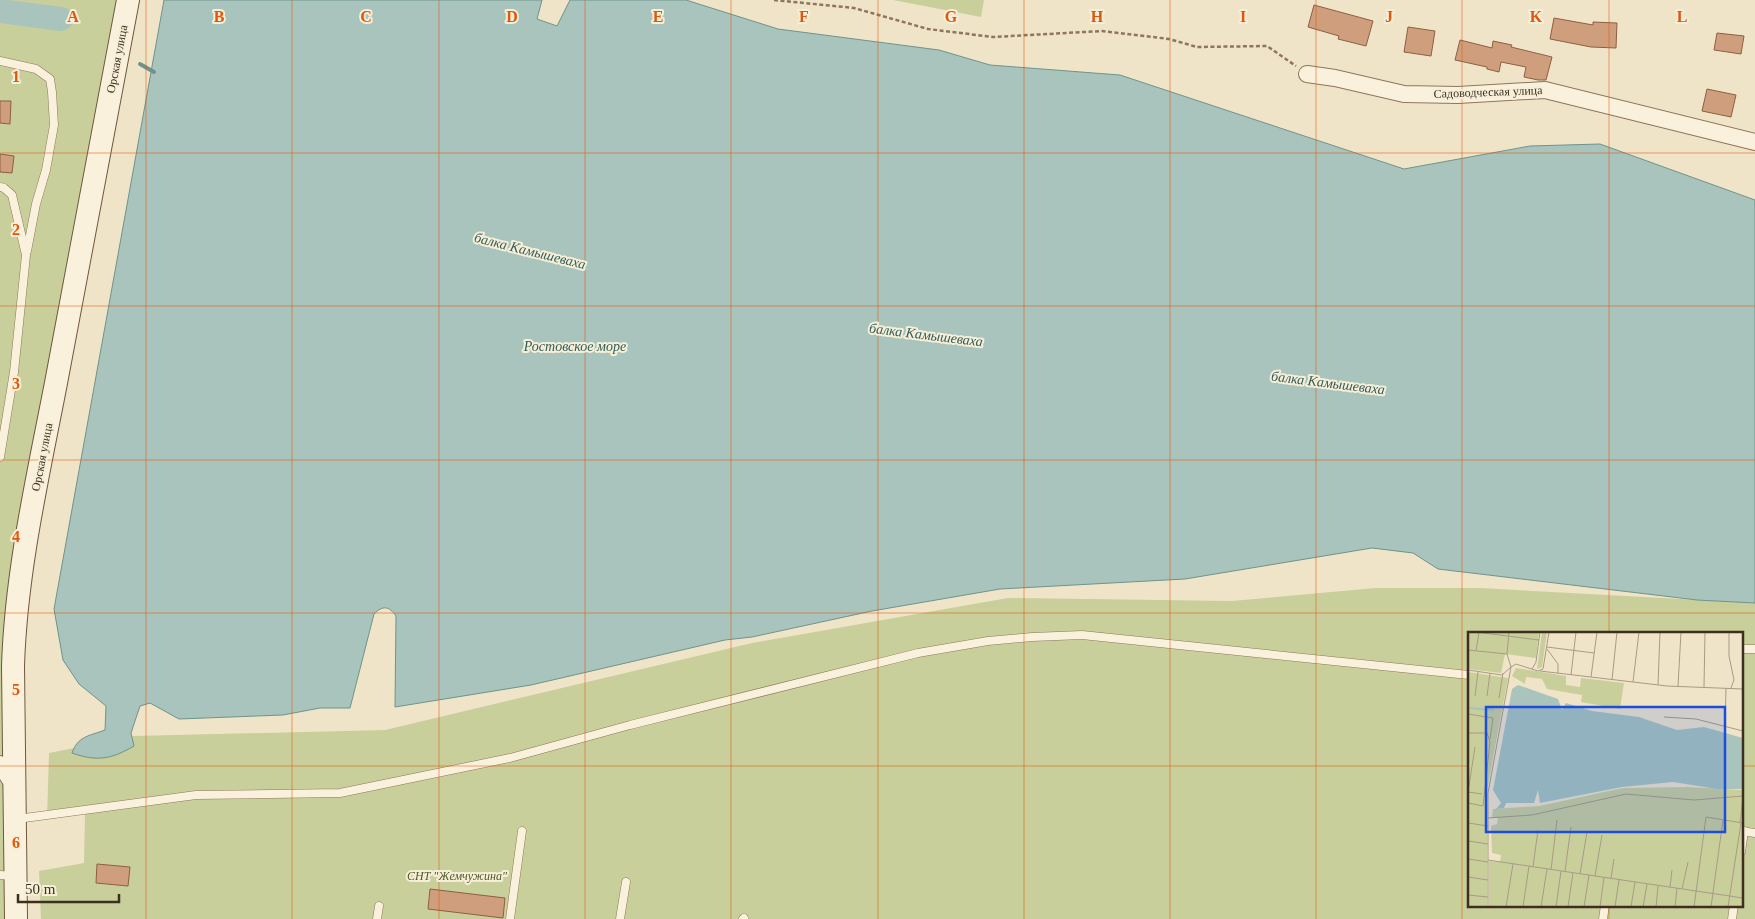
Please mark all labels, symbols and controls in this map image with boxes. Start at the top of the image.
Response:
text: A [67,8,79,25]
text: B [214,8,225,25]
text: C [360,8,372,25]
text: D [506,8,518,25]
text: E [653,8,663,25]
text: F [799,8,809,25]
text: G [945,8,958,25]
text: H [1091,8,1104,25]
text: I [1240,8,1246,25]
text: J [1385,8,1393,25]
text: K [1530,8,1543,25]
text: L [1677,8,1687,25]
street label: Орская улица [104,23,131,94]
text: 1 [12,68,20,85]
street label: Садоводческая улица [1433,83,1543,101]
text: 2 [12,221,20,238]
water label: балка Камышеваха [473,230,587,272]
water label: балка Камышеваха [868,321,984,349]
water label: Ростовское море [523,339,626,354]
water label: балка Камышеваха [1270,369,1386,397]
text: 3 [12,375,20,392]
street label: Орская улица [29,421,56,492]
text: 4 [12,528,20,545]
inset map [1468,632,1742,906]
text: 5 [12,681,20,698]
text: 6 [12,834,20,851]
park label: СНТ "Жемчужина" [407,869,508,883]
scale bar [18,872,119,904]
text: 50 m [25,881,56,897]

